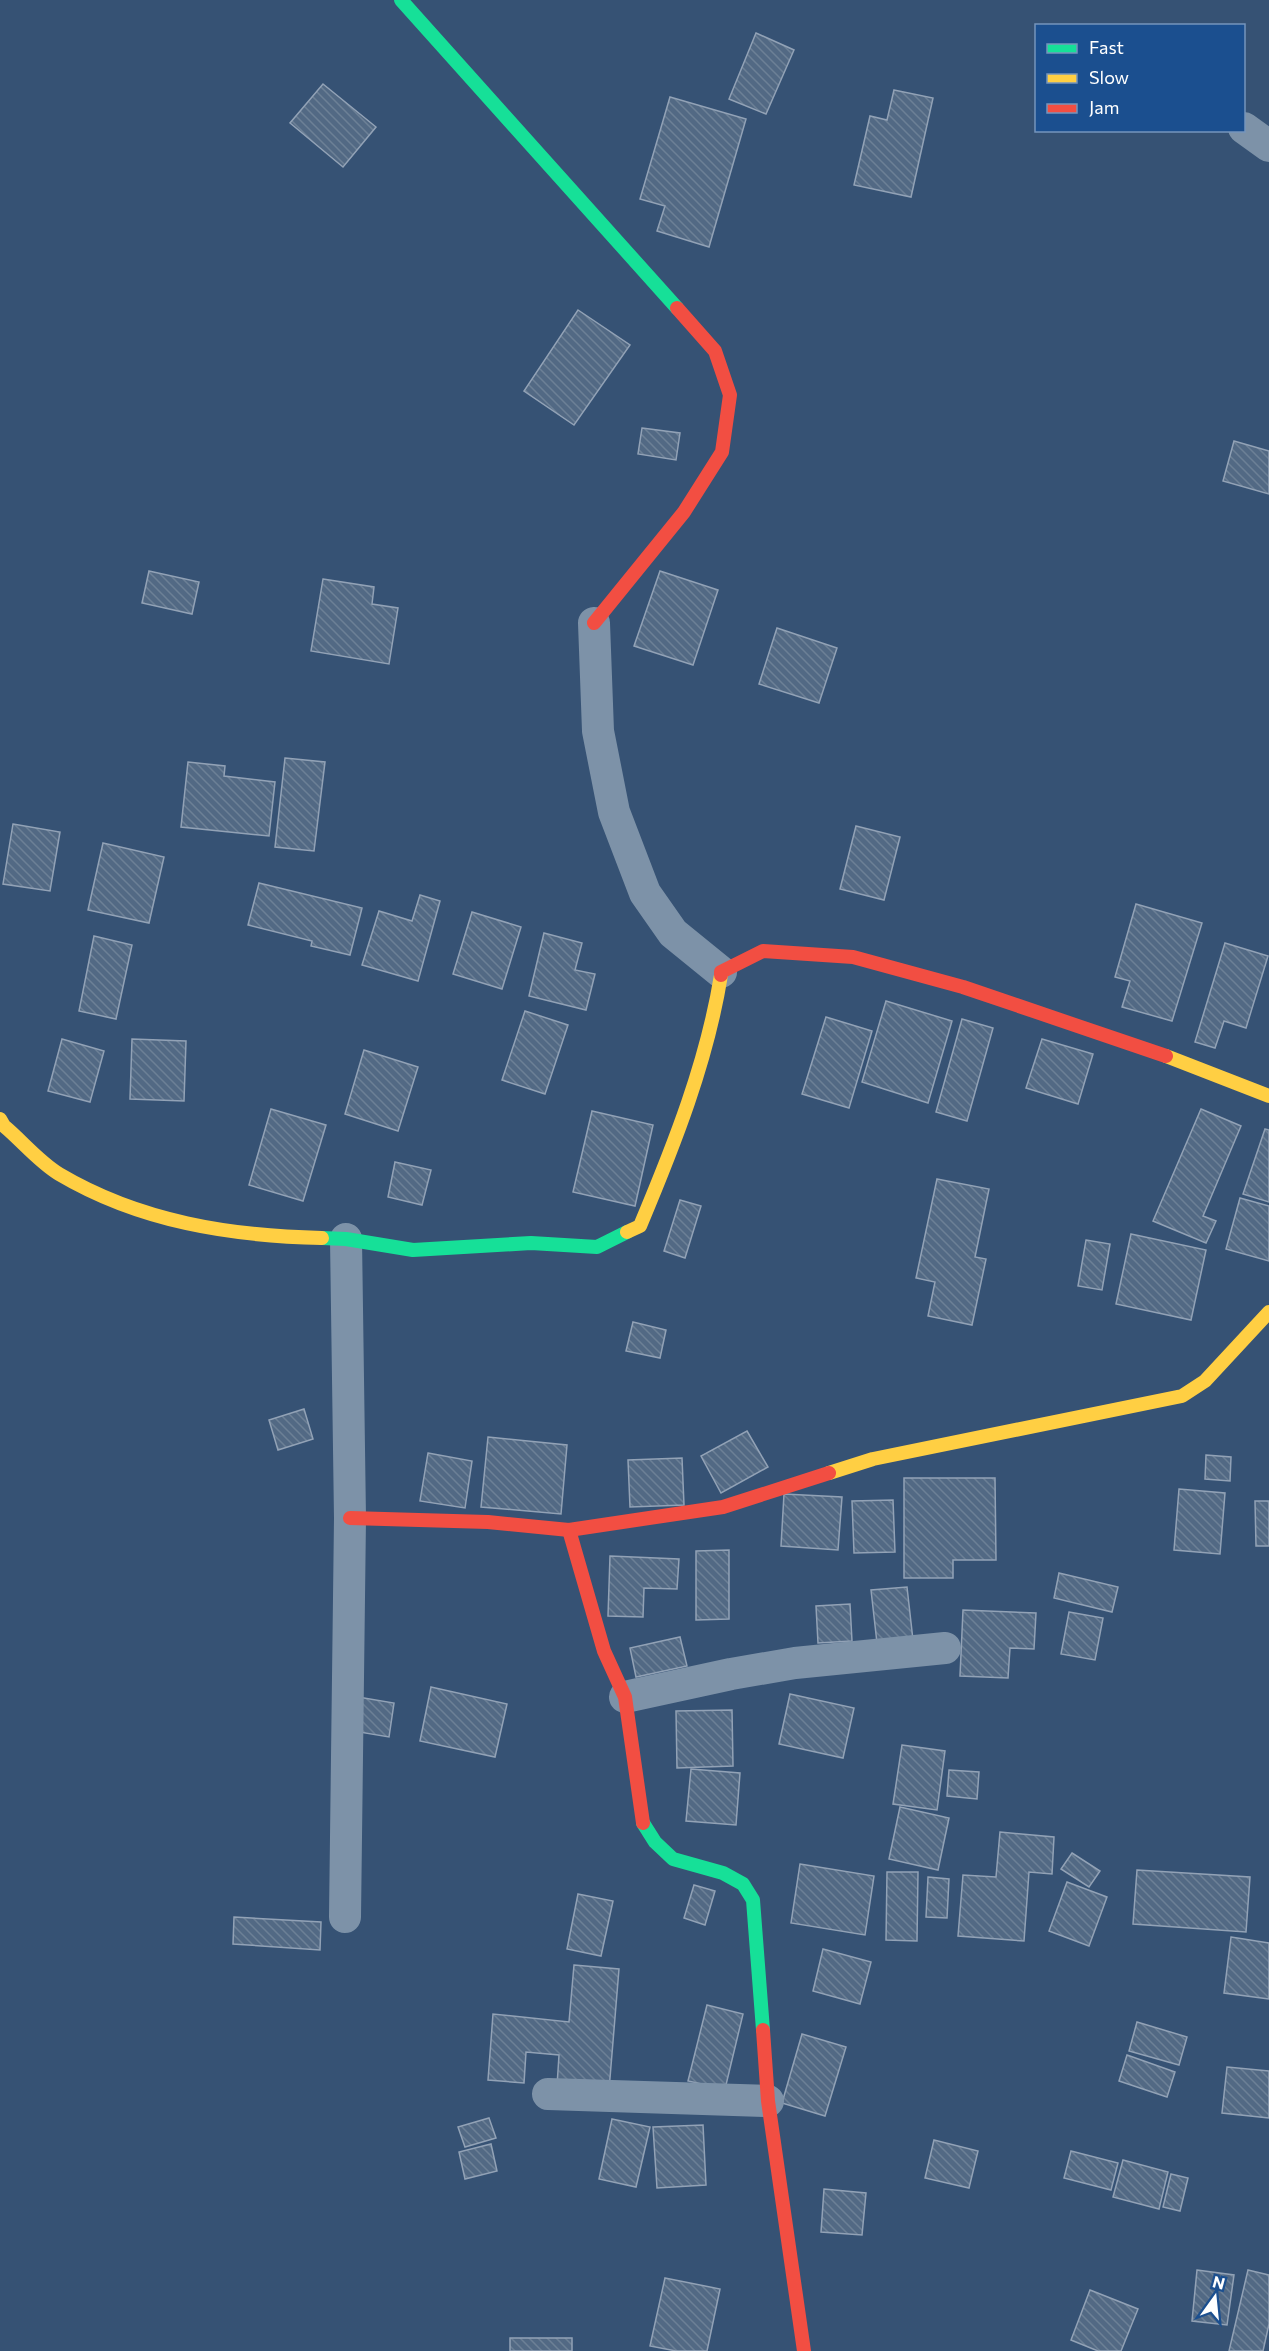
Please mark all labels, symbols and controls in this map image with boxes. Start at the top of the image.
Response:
legend [1035,24,1245,132]
text: Fast [1089,36,1124,58]
text: Slow [1089,66,1129,88]
text: Jam [1089,96,1119,118]
north arrow [1185,2267,1245,2327]
text: N [1211,2271,1227,2293]

